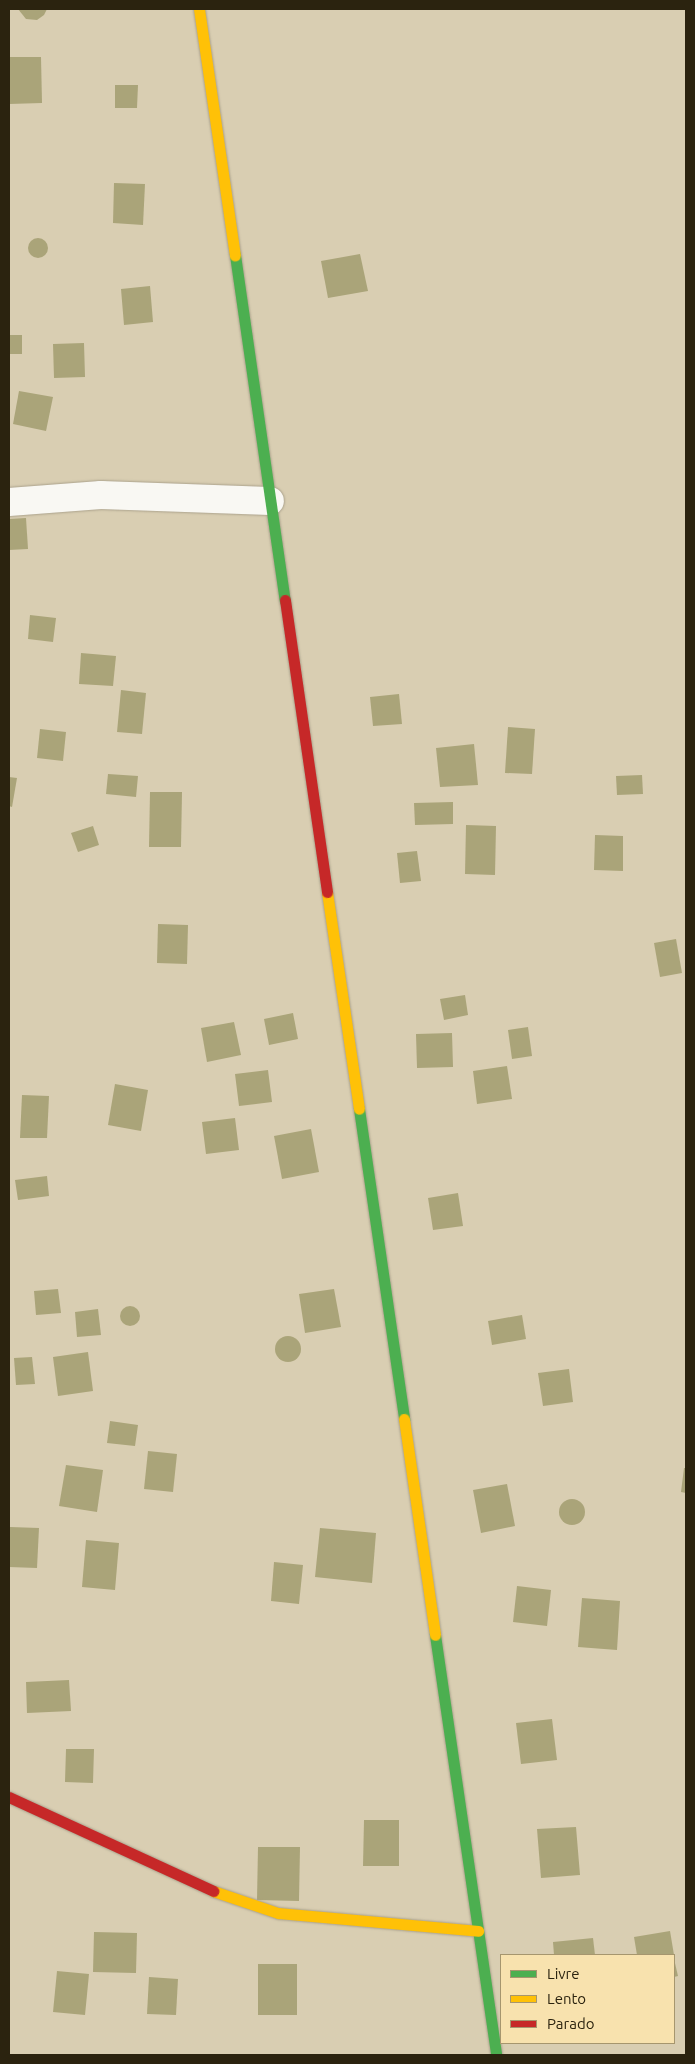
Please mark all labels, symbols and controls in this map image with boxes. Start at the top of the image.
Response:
legend [500,1954,675,2044]
text: Livre [547,1965,580,1982]
text: Lento [547,1990,586,2007]
text: Parado [547,2015,594,2032]

